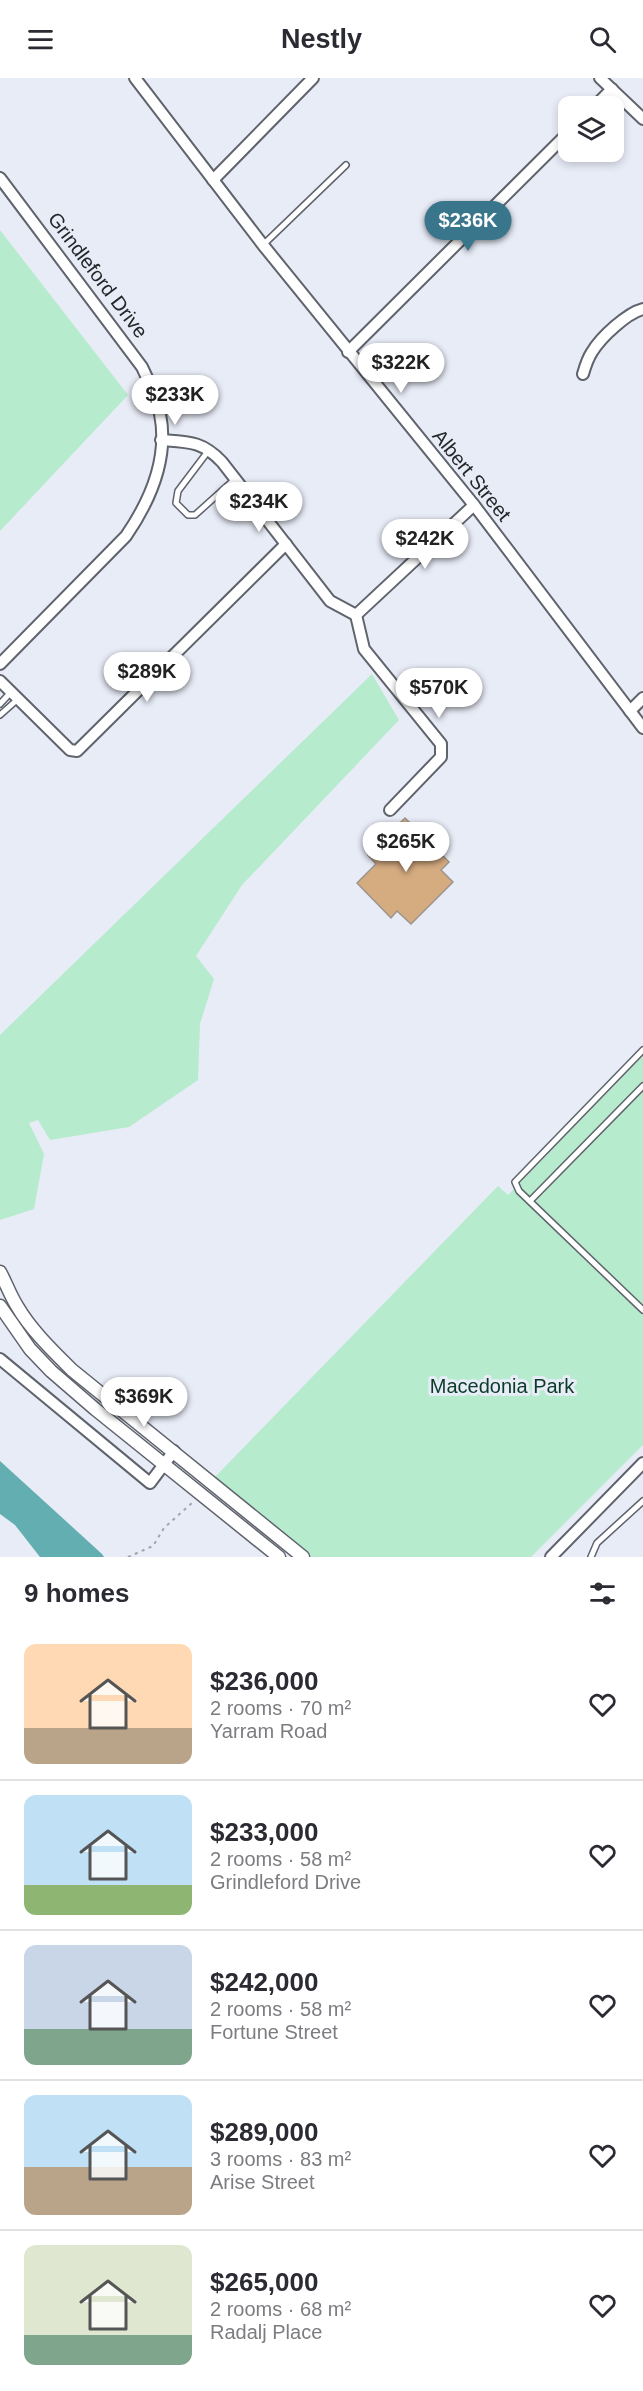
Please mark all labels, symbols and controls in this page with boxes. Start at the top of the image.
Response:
icon: menu [24,23,57,56]
icon: search [586,23,619,56]
text: Nestly [281,24,362,54]
map controls [558,96,624,162]
button: layers [558,96,624,162]
pin: $236K [426,201,510,252]
street label: Grindleford Drive [44,208,152,342]
text: $236K [439,209,497,231]
pin: $322K [359,343,443,394]
text: $322K [372,351,430,373]
pin: $233K [133,375,217,426]
text: $233K [146,383,204,405]
street label: Albert Street [428,425,516,525]
pin: $234K [217,482,301,533]
text: $234K [230,490,288,512]
pin: $242K [383,519,467,570]
text: $242K [396,527,454,549]
pin: $289K [105,652,189,703]
text: $289K [118,660,176,682]
pin: $570K [397,668,481,719]
text: $570K [410,676,468,698]
pin: $265K [364,822,448,873]
text: $265K [377,830,435,852]
park label: Macedonia Park [430,1375,575,1397]
pin: $369K [102,1377,186,1428]
text: $369K [115,1385,173,1407]
icon: filters [586,1577,619,1610]
text: 9 homes [24,1578,130,1608]
text: $236,000 [210,1666,318,1696]
icon: home [72,1668,144,1740]
icon: heart [586,1688,619,1721]
text: 2 rooms · 70 m² [210,1697,351,1719]
text: Yarram Road [210,1720,327,1742]
text: $233,000 [210,1817,318,1847]
icon: home [72,1819,144,1891]
icon: heart [586,1839,619,1872]
text: 2 rooms · 58 m² [210,1848,351,1870]
text: Grindleford Drive [210,1871,361,1893]
text: $242,000 [210,1967,318,1997]
icon: home [72,1969,144,2041]
icon: heart [586,1989,619,2022]
text: 2 rooms · 58 m² [210,1998,351,2020]
text: Fortune Street [210,2021,338,2043]
text: $289,000 [210,2117,318,2147]
icon: home [72,2119,144,2191]
icon: heart [586,2139,619,2172]
text: 3 rooms · 83 m² [210,2148,351,2170]
text: Arise Street [210,2171,314,2193]
text: $265,000 [210,2267,318,2297]
icon: home [72,2269,144,2341]
icon: heart [586,2289,619,2322]
text: 2 rooms · 68 m² [210,2298,351,2320]
text: Radalj Place [210,2321,322,2343]

